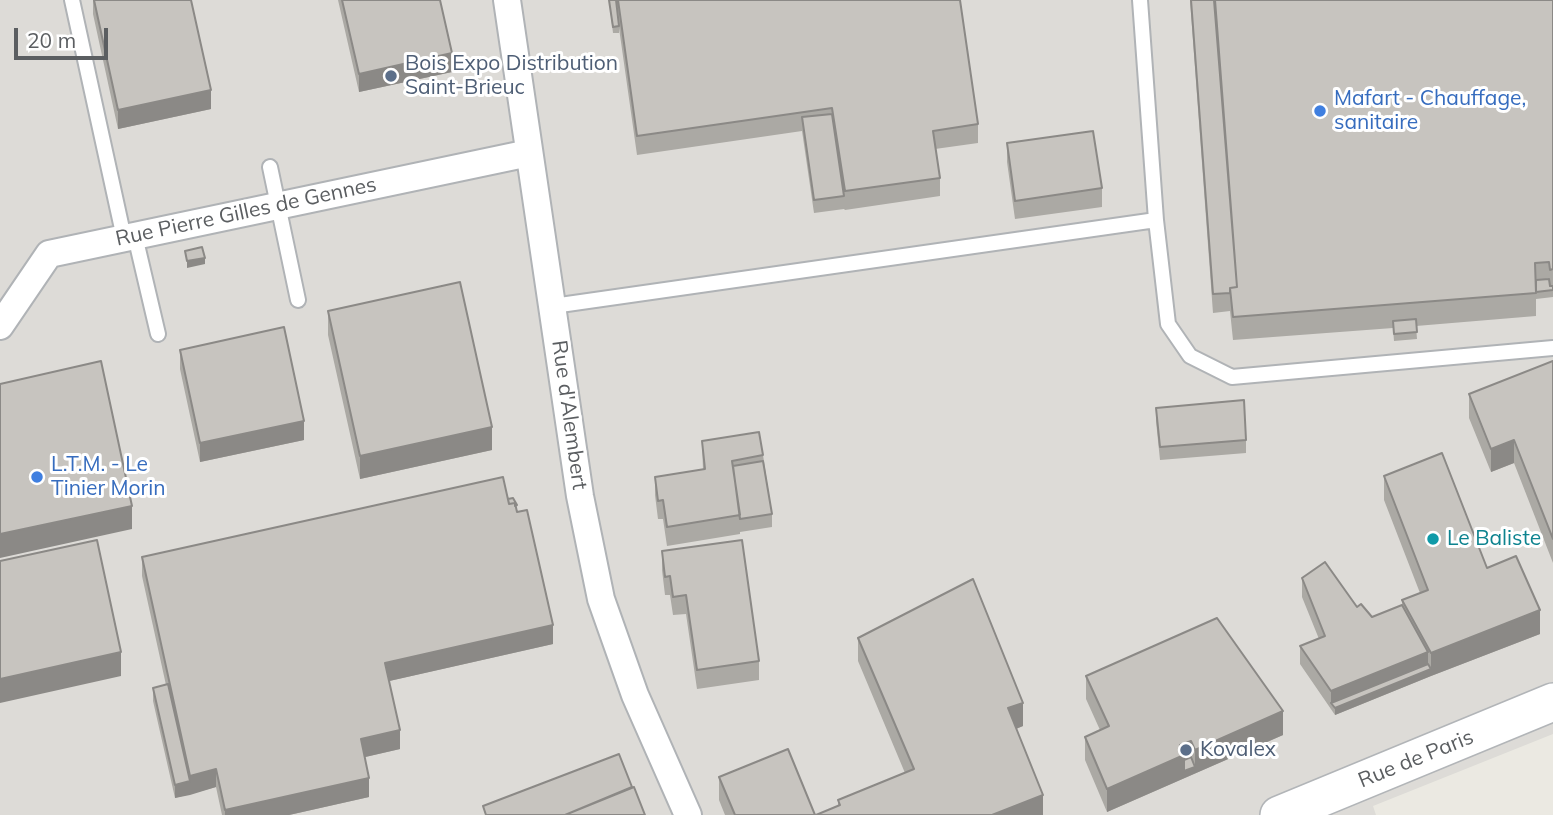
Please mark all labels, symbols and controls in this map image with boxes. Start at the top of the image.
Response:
scale bar [18,14,112,58]
text: 20 m [27,27,76,53]
place label: Bois Expo Distribution Saint-Brieuc [405,51,618,101]
marker: Bois Expo Distribution Saint-Brieuc [383,68,399,84]
place label: Mafart - Chauffage, sanitaire [1334,86,1526,136]
marker: Mafart - Chauffage, sanitaire [1312,103,1328,119]
street label: Rue Pierre Gilles de Gennes [113,172,379,252]
street label: Rue d'Alembert [546,339,592,491]
place label: L.T.M. - Le Tinier Morin [51,452,165,502]
marker: L.T.M. - Le Tinier Morin [29,469,45,485]
place label: Le Baliste [1447,526,1541,552]
marker: Le Baliste [1425,531,1441,547]
street label: Rue de Paris [1355,724,1477,794]
place label: Kovalex [1200,737,1276,763]
marker: Kovalex [1178,742,1194,758]

